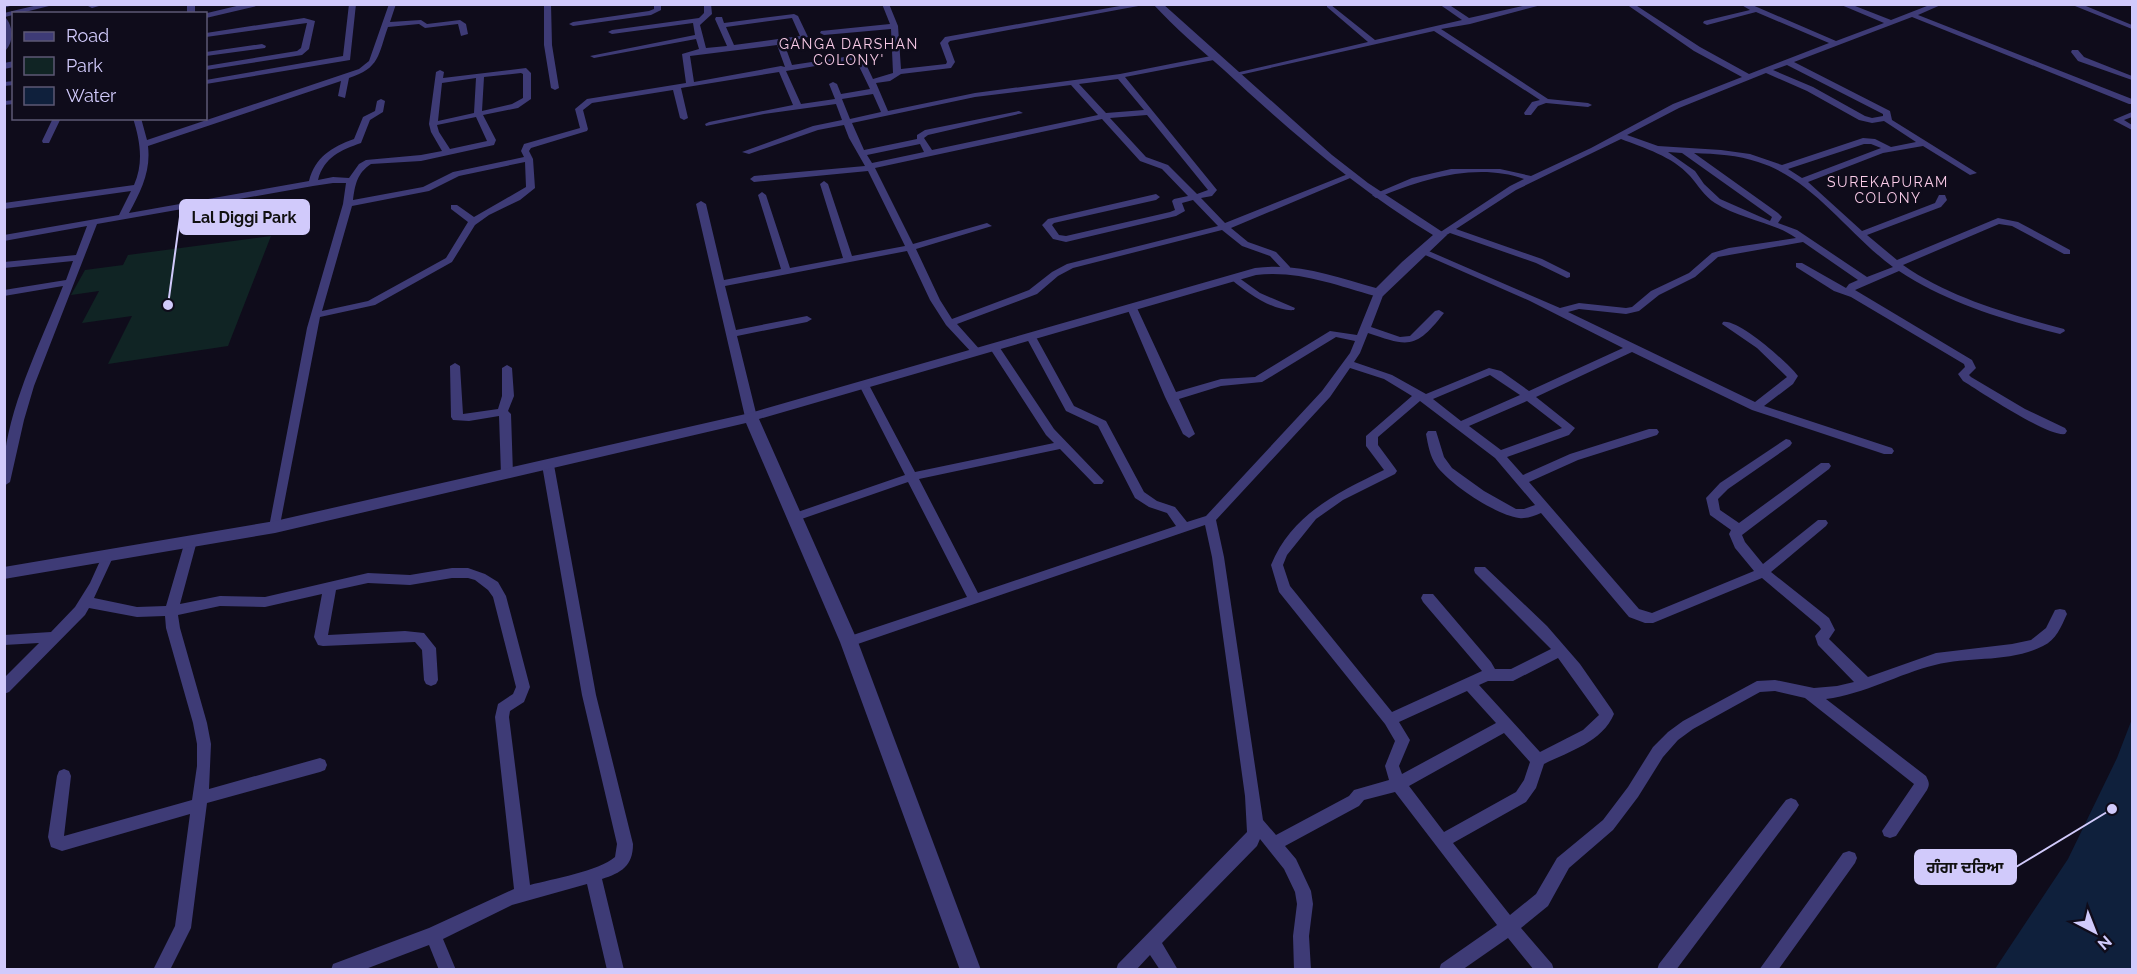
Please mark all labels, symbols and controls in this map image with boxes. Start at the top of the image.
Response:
legend [12,12,207,120]
text: Road [66,25,109,46]
district label: GANGA DARSHAN COLONY' [779,36,919,68]
text: Park [66,55,103,76]
text: Water [66,85,117,106]
district label: SUREKAPURAM COLONY [1827,174,1949,206]
callout: Lal Diggi Park [180,200,309,234]
text: Lal Diggi Park [192,208,297,227]
callout: ਗੰਗਾ ਦਰਿਆ [1915,850,2016,884]
text: ਗੰਗਾ ਦਰਿਆ [1925,858,2004,877]
north arrow [2065,902,2125,962]
text: N [2094,932,2116,954]

